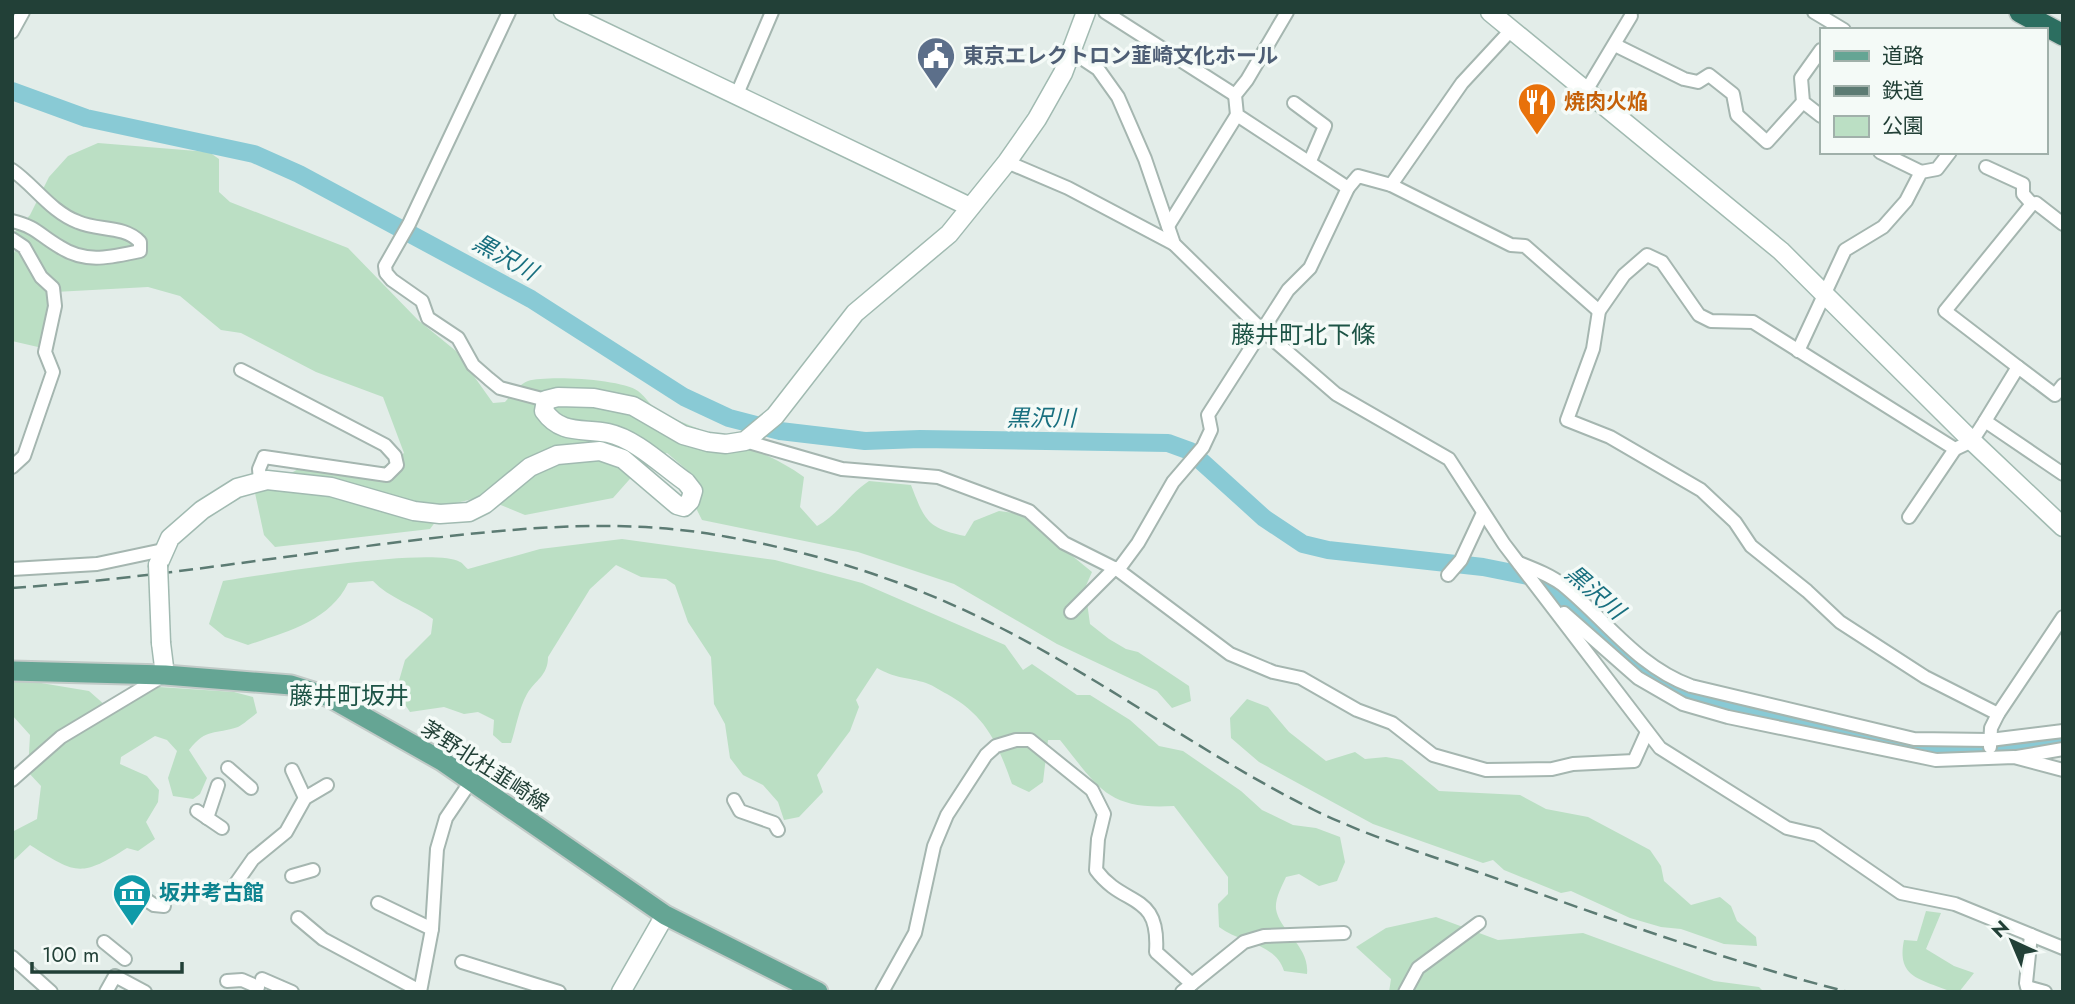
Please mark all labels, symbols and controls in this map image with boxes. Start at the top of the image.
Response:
legend [1820,28,2047,154]
public building icon: 東京エレクトロン韮崎文化ホール [915,35,957,90]
place label: 東京エレクトロン韮崎文化ホール [963,41,1278,71]
text: 道路 [1882,41,1924,71]
text: 鉄道 [1882,76,1924,106]
restaurant icon: 焼肉火焔 [1516,81,1558,136]
place label: 焼肉火焔 [1564,87,1648,117]
text: 公園 [1882,111,1924,141]
water label: 黒沢川 [467,225,546,290]
district label: 藤井町北下條 [1231,317,1375,352]
water label: 黒沢川 [1007,401,1079,435]
water label: 黒沢川 [1558,557,1634,629]
district label: 藤井町坂井 [289,678,409,713]
street label: 茅野北杜韮崎線 [415,713,555,819]
museum icon: 坂井考古館 [111,872,153,927]
place label: 坂井考古館 [159,878,264,908]
north arrow [1977,906,2047,976]
text: N [1986,914,2015,944]
scale bar [32,930,182,974]
text: 100 m [42,940,99,970]

